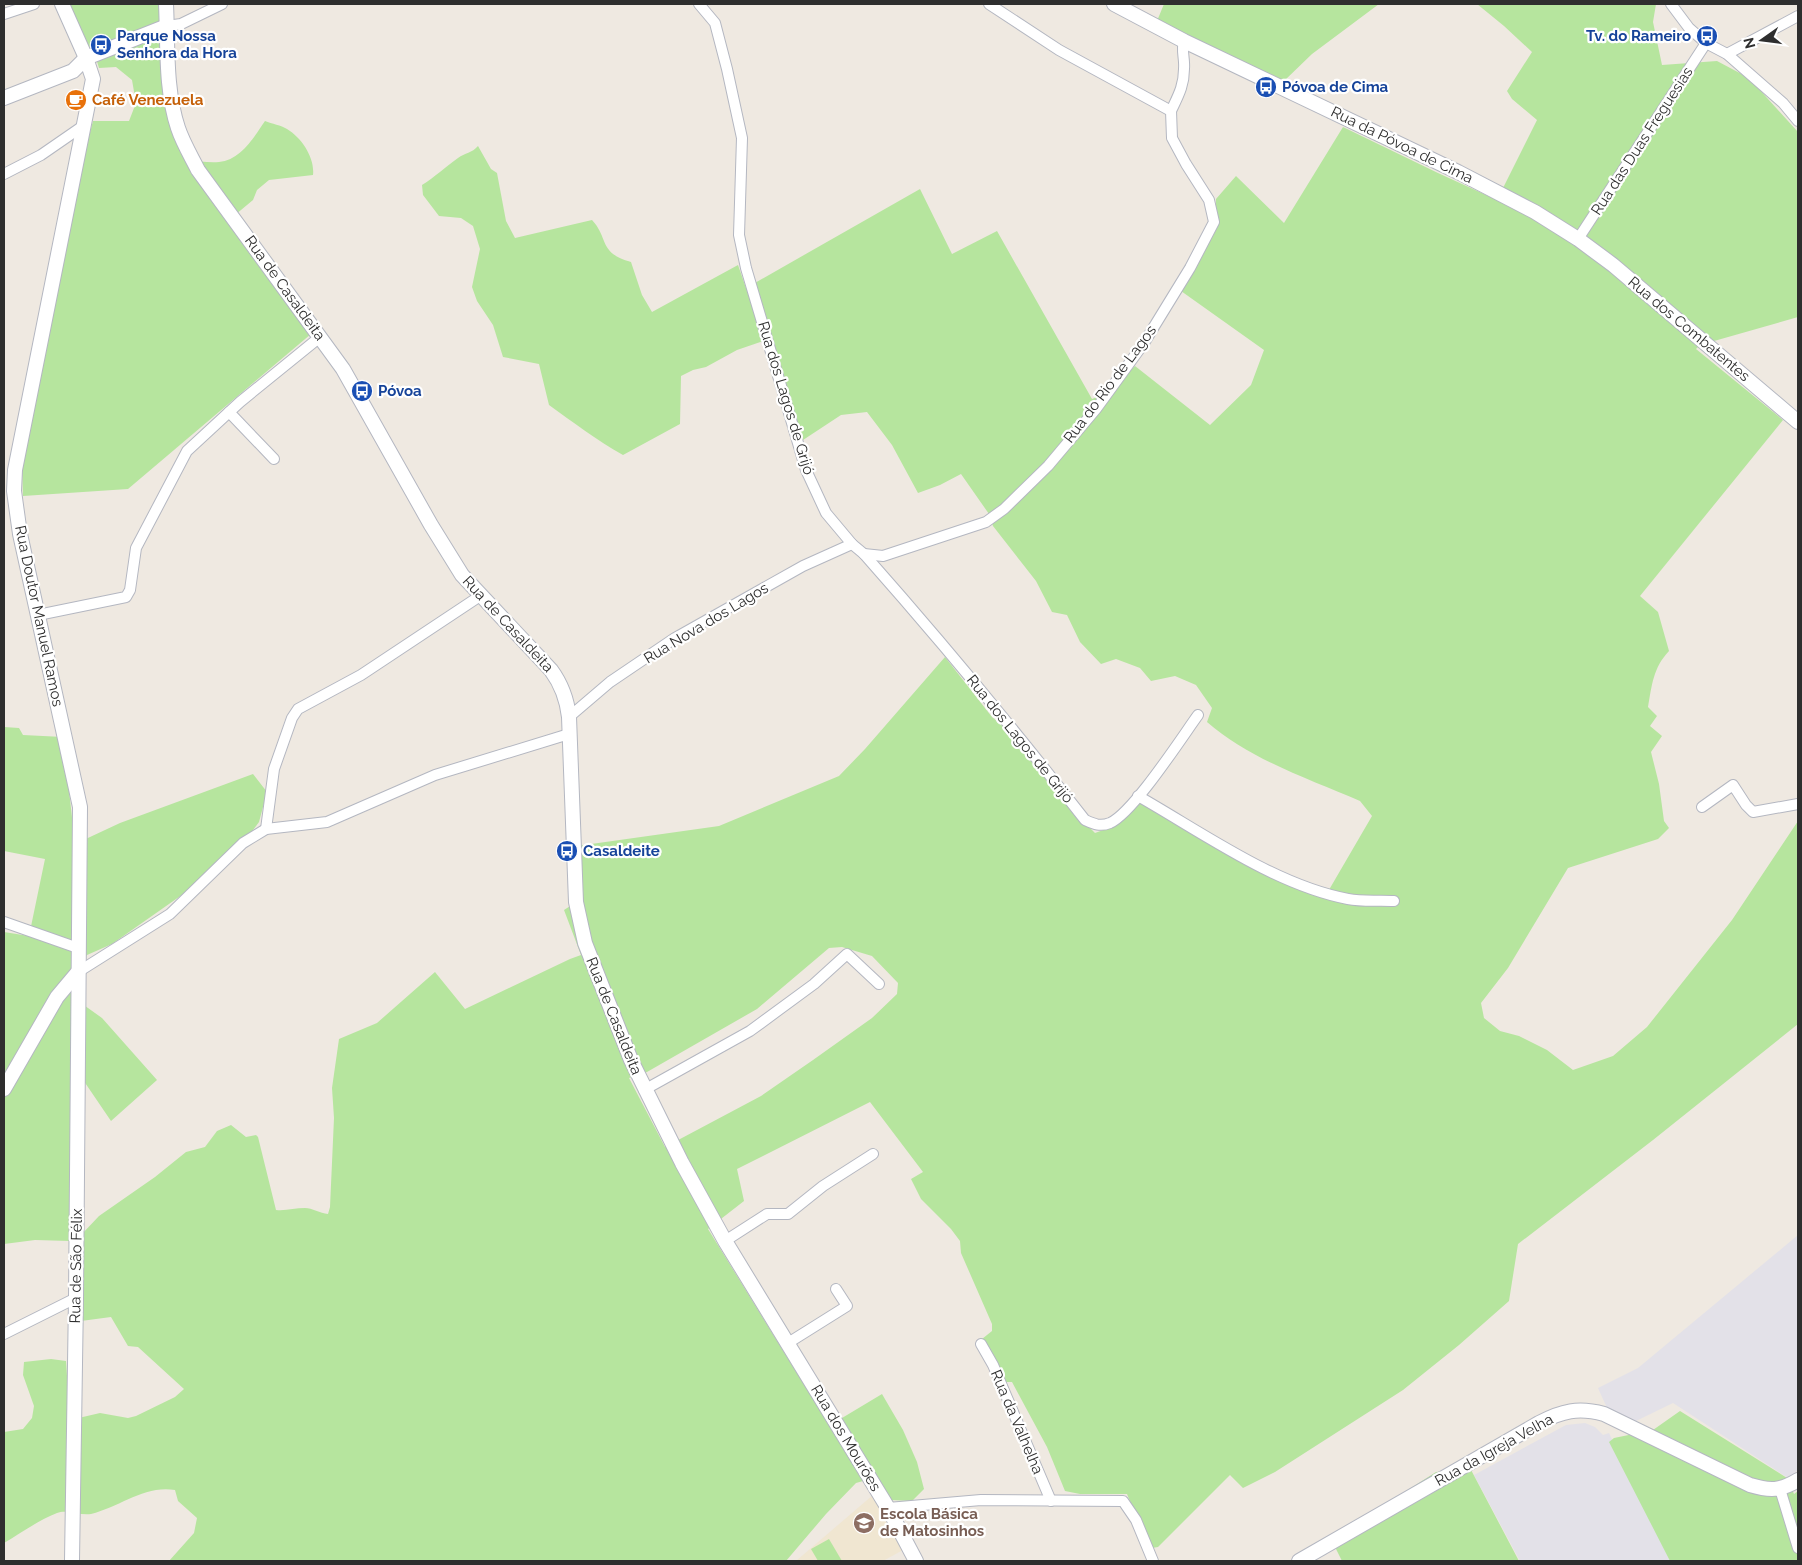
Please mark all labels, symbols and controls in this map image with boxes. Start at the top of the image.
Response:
north arrow [1737,15,1787,65]
bus stop icon: Tv. do Rameiro [1695,24,1719,48]
place label: Parque Nossa Senhora da Hora [117,27,237,62]
place label: Tv. do Rameiro [1586,27,1691,45]
bus stop icon: Parque Nossa Senhora da Hora [89,33,113,57]
text: N [1740,36,1758,50]
street label: Rua das Duas Freguesias [1587,64,1697,218]
bus stop icon: Póvoa de Cima [1254,75,1278,99]
place label: Póvoa de Cima [1282,78,1389,96]
cafe icon: Café Venezuela [64,88,88,112]
place label: Café Venezuela [92,91,204,109]
street label: Rua da Póvoa de Cima [1328,103,1476,187]
street label: Rua de Casaldeita [241,232,329,344]
street label: Rua dos Combatentes [1624,273,1754,385]
street label: Rua dos Lagos de Grijó [754,319,818,477]
street label: Rua do Rio de Lagos [1060,322,1160,446]
bus stop icon: Póvoa [350,379,374,403]
place label: Póvoa [378,382,422,400]
street label: Rua Doutor Manuel Ramos [11,524,67,708]
street label: Rua de Casaldeita [459,572,557,676]
street label: Rua Nova dos Lagos [640,579,772,667]
street label: Rua dos Lagos de Grijó [963,671,1077,807]
bus stop icon: Casaldeite [555,839,579,863]
place label: Casaldeite [583,842,660,860]
street label: Rua de Casaldeita [582,955,646,1077]
street label: Rua de São Félix [66,1208,86,1323]
street label: Rua da Valhelha [987,1367,1047,1477]
street label: Rua dos Mourões [807,1382,885,1494]
street label: Rua da Igreja Velha [1432,1410,1556,1490]
place label: Escola Básica de Matosinhos [880,1505,984,1540]
school or university icon: Escola Básica de Matosinhos [852,1511,876,1535]

